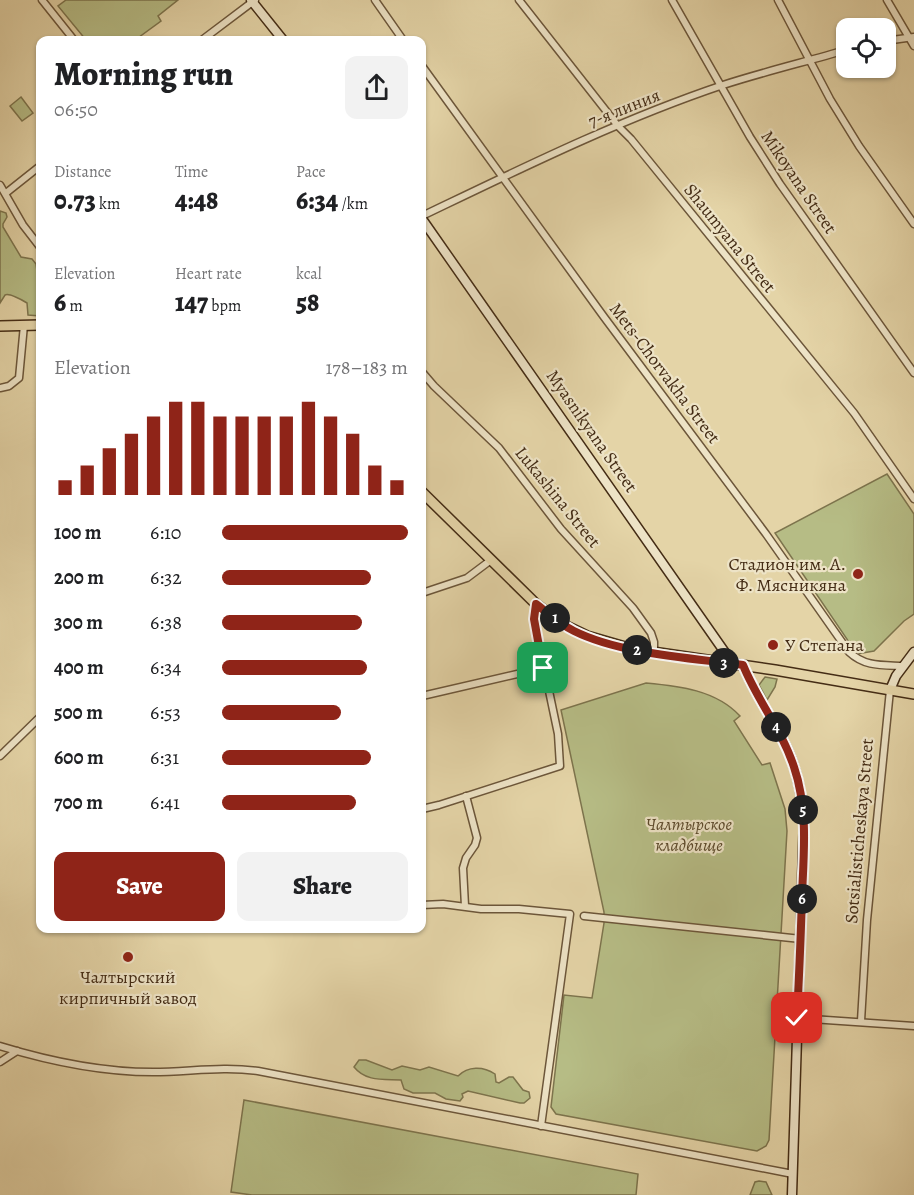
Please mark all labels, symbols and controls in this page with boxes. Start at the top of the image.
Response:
map controls [836,18,896,78]
button: locate [836,18,896,78]
text: Morning run [54,51,233,96]
button: share [345,56,408,119]
street label: 7-я линия [584,83,664,133]
text: 06:50 [54,96,98,123]
street label: Mikoyana Street [756,126,842,238]
text: Distance [54,161,111,183]
text: Time [175,161,208,183]
text: Pace [296,161,326,183]
street label: Shaumyana Street [679,178,782,298]
text: 0.73 [54,183,96,218]
text: 4:48 [175,183,219,218]
text: 6:34 [296,183,338,218]
text: km [96,193,120,215]
text: /km [338,193,368,215]
text: Elevation [54,263,115,285]
text: Heart rate [175,263,242,285]
text: kcal [296,263,322,285]
text: 6 [54,285,66,320]
text: 147 [175,285,208,320]
text: 58 [296,285,319,320]
text: m [66,295,83,317]
text: bpm [208,295,241,317]
street label: Mets-Chorvakha Street [604,298,726,448]
text: Elevation [54,354,131,381]
text: 178–183 m [325,354,408,381]
street label: Myasnikyana Street [541,365,643,497]
street label: Lukashina Street [510,441,606,553]
text: 100 m [54,519,102,546]
text: 6:10 [150,519,182,546]
place label: Стадион им. А. Ф. Мясникяна [729,552,847,597]
text: 200 m [54,564,104,591]
text: 6:32 [150,564,182,591]
marker: Стадион им. А. Ф. Мясникяна [851,567,865,581]
pin: 1 [540,603,570,633]
text: 1 [552,607,558,629]
text: 300 m [54,609,103,636]
text: 6:38 [150,609,182,636]
place label: У Степана [785,633,864,657]
pin: 2 [622,635,652,665]
marker: У Степана [766,638,780,652]
text: 2 [633,639,641,661]
pin [517,642,568,693]
pin: 3 [709,648,739,678]
icon: arrive [526,651,559,684]
text: 3 [721,652,727,674]
text: 400 m [54,654,104,681]
text: 6:34 [150,654,181,681]
text: 500 m [54,699,103,726]
text: 6:53 [150,699,181,726]
pin: 4 [761,712,791,742]
text: 4 [772,716,780,738]
street label: Sotsialisticheskaya Street [839,737,879,925]
text: 600 m [54,744,104,771]
text: 6:31 [150,744,179,771]
text: 700 m [54,789,103,816]
text: 6:41 [150,789,180,816]
pin: 5 [788,795,818,825]
text: 5 [800,799,806,821]
park label: Чалтырское кладбище [646,812,732,857]
button: Save [54,852,225,921]
button: Share [237,852,408,921]
pin: 6 [787,884,817,914]
text: 6 [798,888,806,910]
marker: Чалтырский кирпичный завод [121,950,135,964]
place label: Чалтырский кирпичный завод [59,965,197,1010]
pin [771,992,822,1043]
icon: check [780,1001,813,1034]

